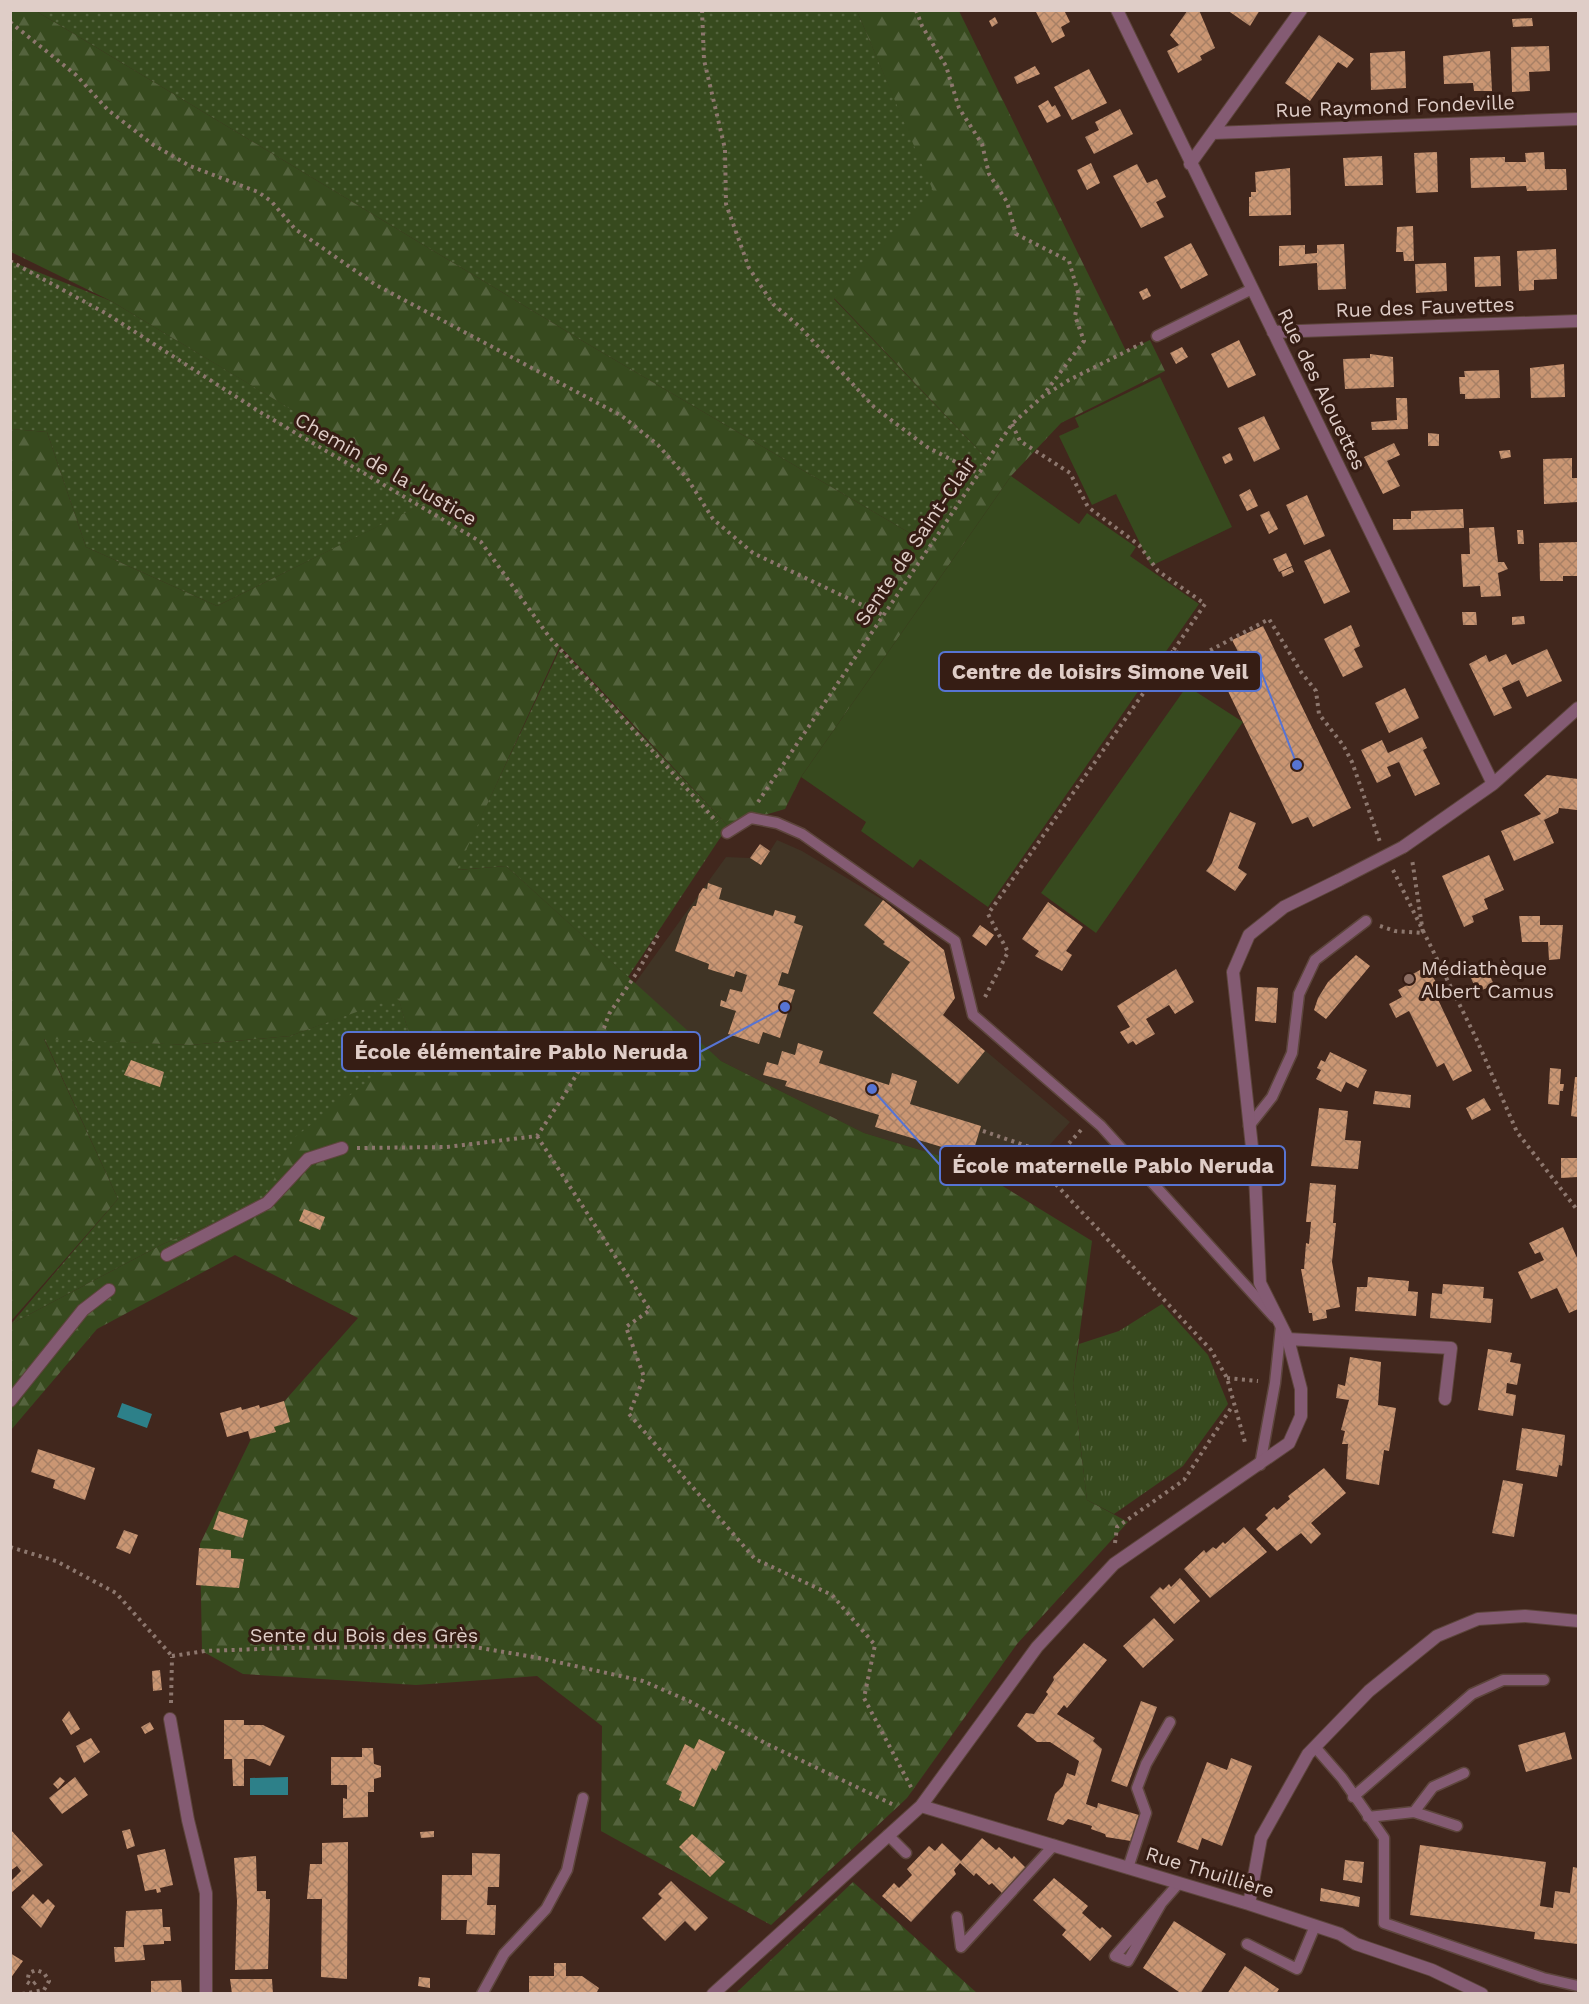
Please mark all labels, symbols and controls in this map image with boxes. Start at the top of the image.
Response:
street label: Rue Raymond Fondeville [1275,90,1515,122]
street label: Rue des Fauvettes [1335,292,1515,322]
street label: Rue des Alouettes [1272,304,1372,474]
street label: Chemin de la Justice [291,407,481,531]
street label: Sente de Saint-Clair [849,452,981,630]
callout: Centre de loisirs Simone Veil [939,652,1261,691]
text: Centre de loisirs Simone Veil [952,659,1248,684]
place label: Médiathèque Albert Camus [1421,956,1554,1003]
marker: Médiathèque Albert Camus [1402,972,1416,986]
callout: École élémentaire Pablo Neruda [342,1032,700,1071]
text: École élémentaire Pablo Neruda [354,1039,688,1064]
callout: École maternelle Pablo Neruda [940,1146,1285,1185]
text: École maternelle Pablo Neruda [952,1153,1275,1178]
street label: Sente du Bois des Grès [250,1623,478,1647]
street label: Rue Thuillière [1143,1841,1277,1903]

